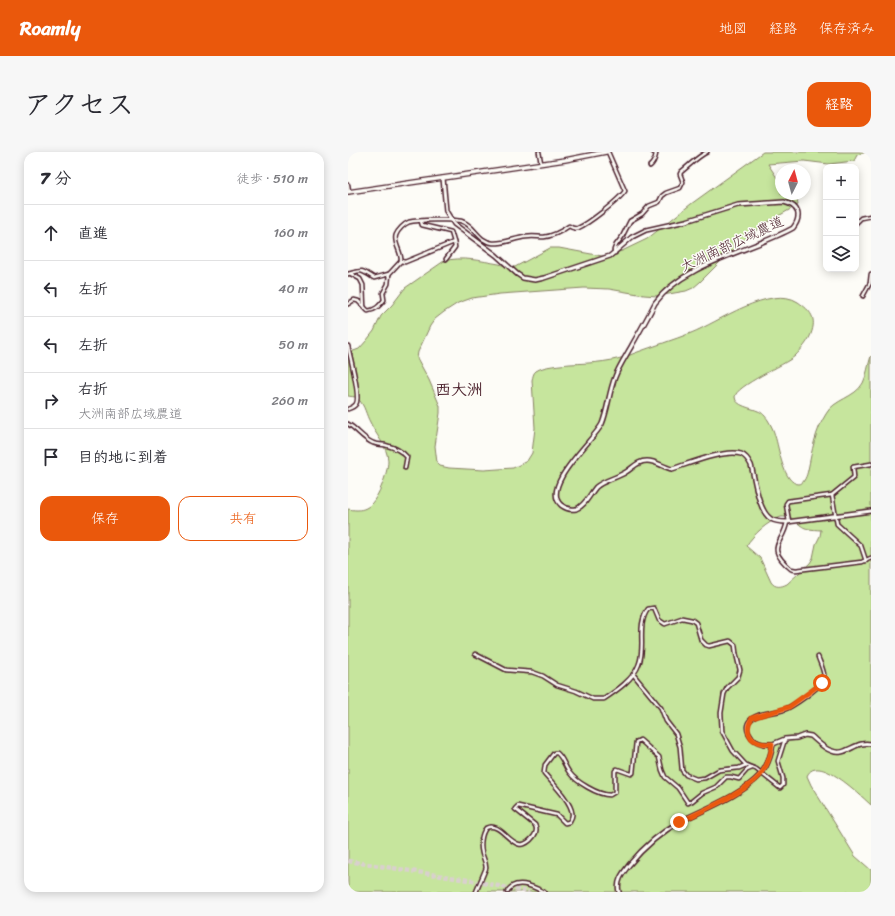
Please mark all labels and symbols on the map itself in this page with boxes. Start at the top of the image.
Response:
north arrow [775,164,811,200]
street label: 大洲南部広域農道 [676,209,788,279]
district label: 西大洲 [435,375,483,404]
route start [813,674,831,692]
route end [670,813,688,831]

